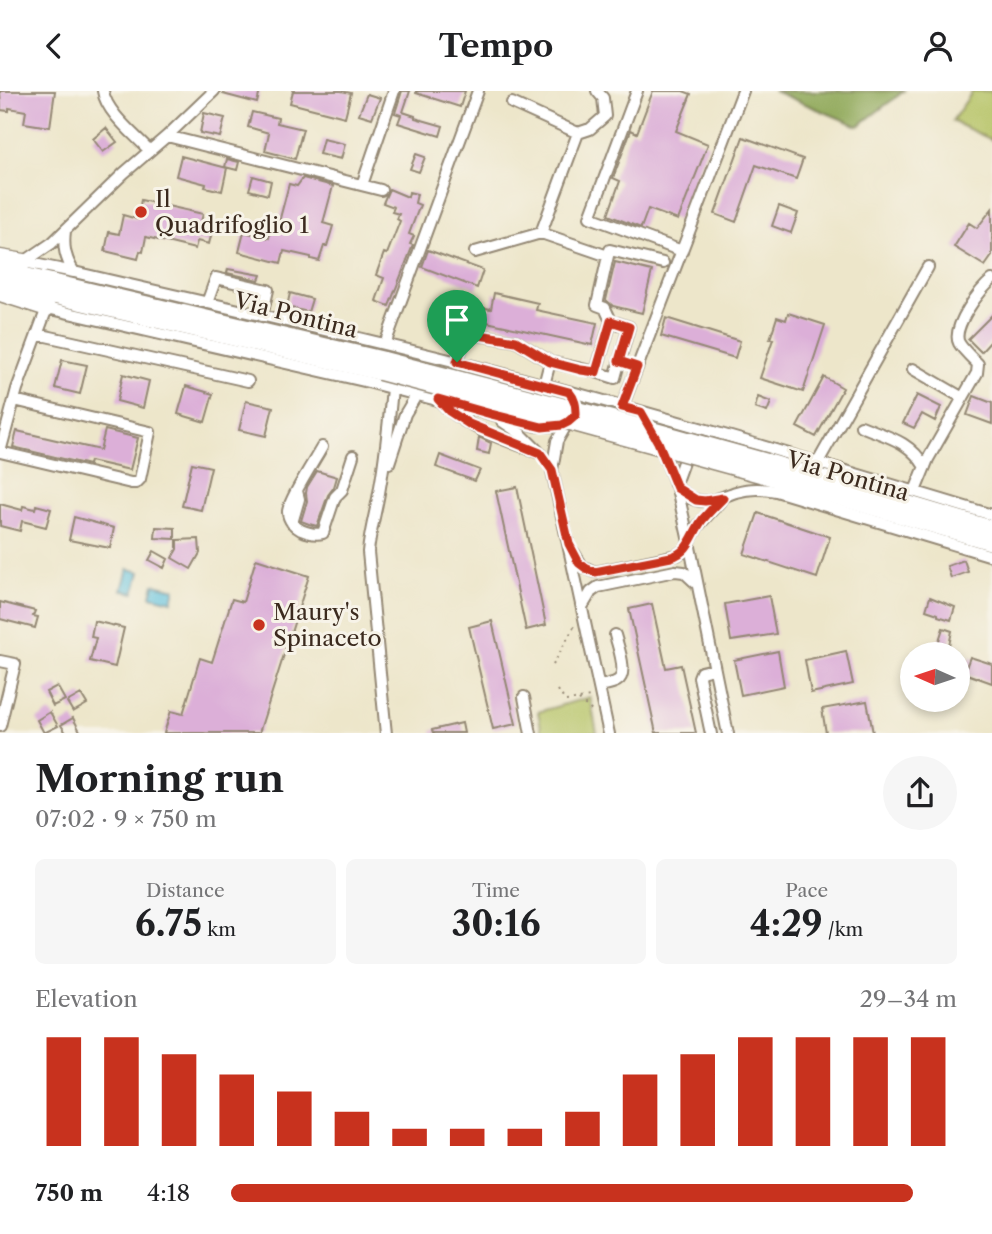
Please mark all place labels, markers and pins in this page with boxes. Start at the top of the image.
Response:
place label: Il Quadrifoglio 1 [155,185,309,239]
marker: Il Quadrifoglio 1 [133,204,149,220]
pin [427,290,487,362]
place label: Maury's Spinaceto [273,598,382,652]
marker: Maury's Spinaceto [251,617,267,633]

